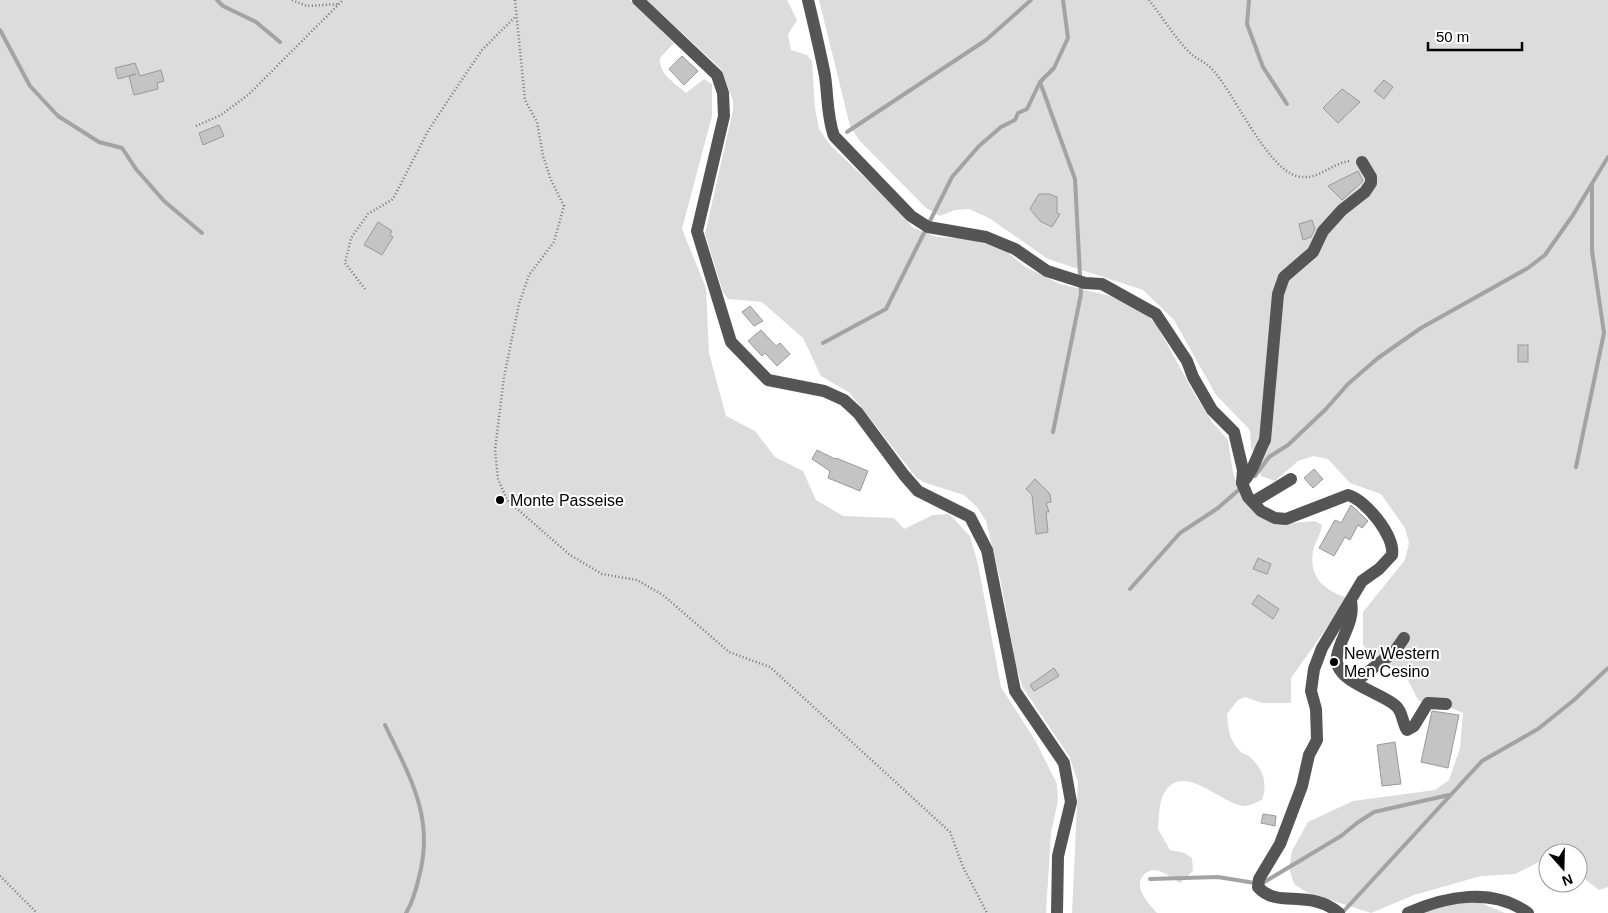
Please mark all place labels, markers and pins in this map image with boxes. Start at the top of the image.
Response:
place label: Monte Passeise [510,492,624,509]
marker: Monte Passeise [494,494,506,506]
place label: New Western Men Cesino [1344,645,1440,680]
marker: New Western Men Cesino [1328,656,1340,668]

